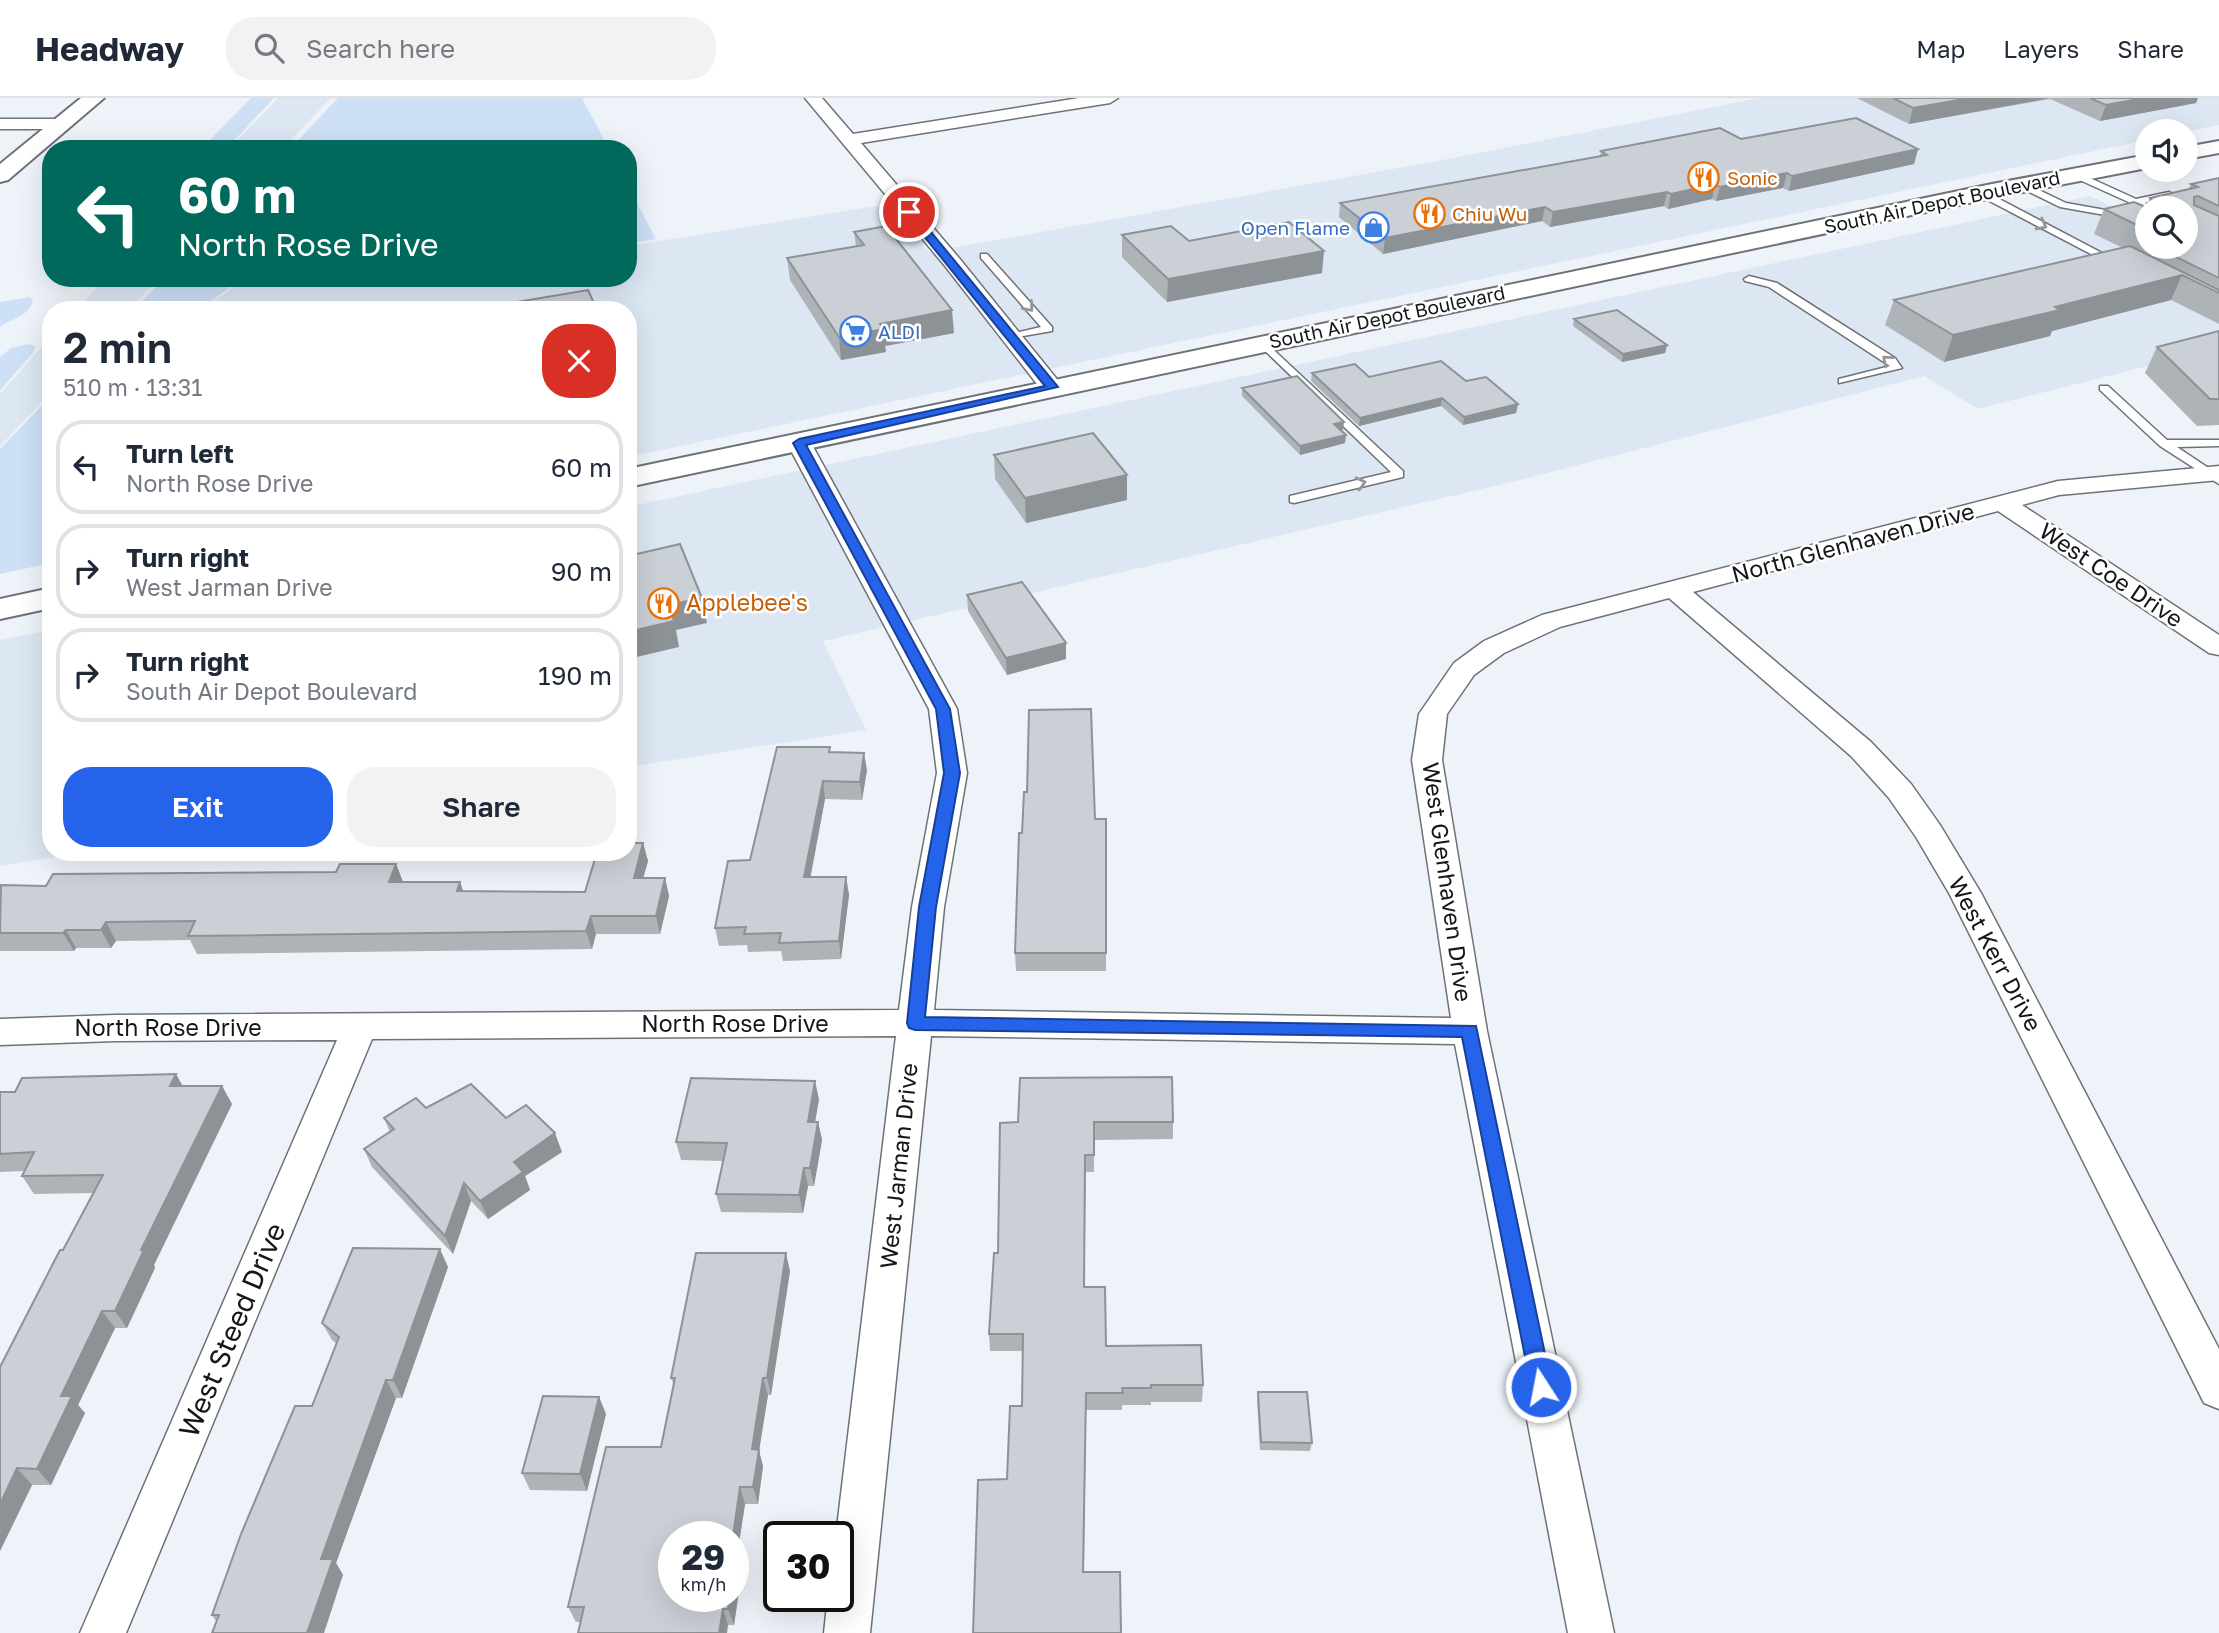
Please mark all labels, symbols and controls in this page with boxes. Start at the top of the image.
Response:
search box [226,17,716,80]
text: Headway [35,29,184,68]
icon: search [250,29,288,67]
text: Search here [306,33,455,64]
text: Map [1916,34,1965,63]
text: Layers [2003,34,2079,63]
text: Share [2117,34,2184,63]
map controls [2135,119,2198,259]
button: sound [2135,119,2198,182]
restaurant icon: Sonic [1687,161,1721,195]
text: 60 m [178,165,296,224]
street label: South Air Depot Boulevard [1822,165,2062,238]
place label: Sonic [1727,166,1778,189]
icon: left [63,168,154,259]
pin [879,182,939,242]
icon: arrive [890,193,928,231]
button: search [2135,196,2198,259]
restaurant icon: Chiu Wu [1412,197,1446,231]
place label: Chiu Wu [1452,202,1527,225]
shop icon: Open Flame [1356,211,1390,245]
place label: Open Flame [1241,216,1350,239]
one-way arrow [2035,216,2047,230]
text: North Rose Drive [178,225,439,263]
street label: South Air Depot Boulevard [1267,280,1507,353]
one-way arrow [1021,299,1033,312]
supermarket icon: ALDI [838,315,872,349]
place label: ALDI [878,320,921,343]
text: 2 min [63,322,172,372]
button: close [542,324,616,398]
one-way arrow [1882,355,1895,368]
text: 510 m · 13:31 [63,373,202,401]
text: Turn left [126,438,234,469]
icon: left [67,448,105,486]
text: 60 m [551,452,612,483]
text: North Rose Drive [126,469,313,497]
one-way arrow [1355,477,1367,491]
street label: North Glenhaven Drive [1728,496,1977,588]
street label: West Coe Drive [2034,516,2189,633]
text: Turn right [126,542,249,573]
icon: right [67,552,105,590]
text: 90 m [551,556,612,587]
text: West Jarman Drive [126,573,333,601]
restaurant icon: Applebee's [646,586,680,620]
place label: Applebee's [686,588,808,616]
text: Turn right [126,646,249,677]
icon: right [67,656,105,694]
text: 190 m [538,660,612,691]
text: South Air Depot Boulevard [126,677,417,705]
street label: West Glenhaven Drive [1417,760,1479,1004]
button: Exit [63,767,333,847]
button: Share [347,767,616,847]
street label: West Kerr Drive [1943,871,2048,1036]
street label: North Rose Drive [641,1009,829,1037]
street label: North Rose Drive [74,1013,262,1041]
street label: West Jarman Drive [873,1062,923,1270]
street label: West Steed Drive [171,1218,292,1442]
position arrow [1504,1350,1578,1424]
speed limit sign: 30 [763,1521,854,1612]
text: 29 [682,1536,725,1578]
text: km/h [681,1573,726,1595]

